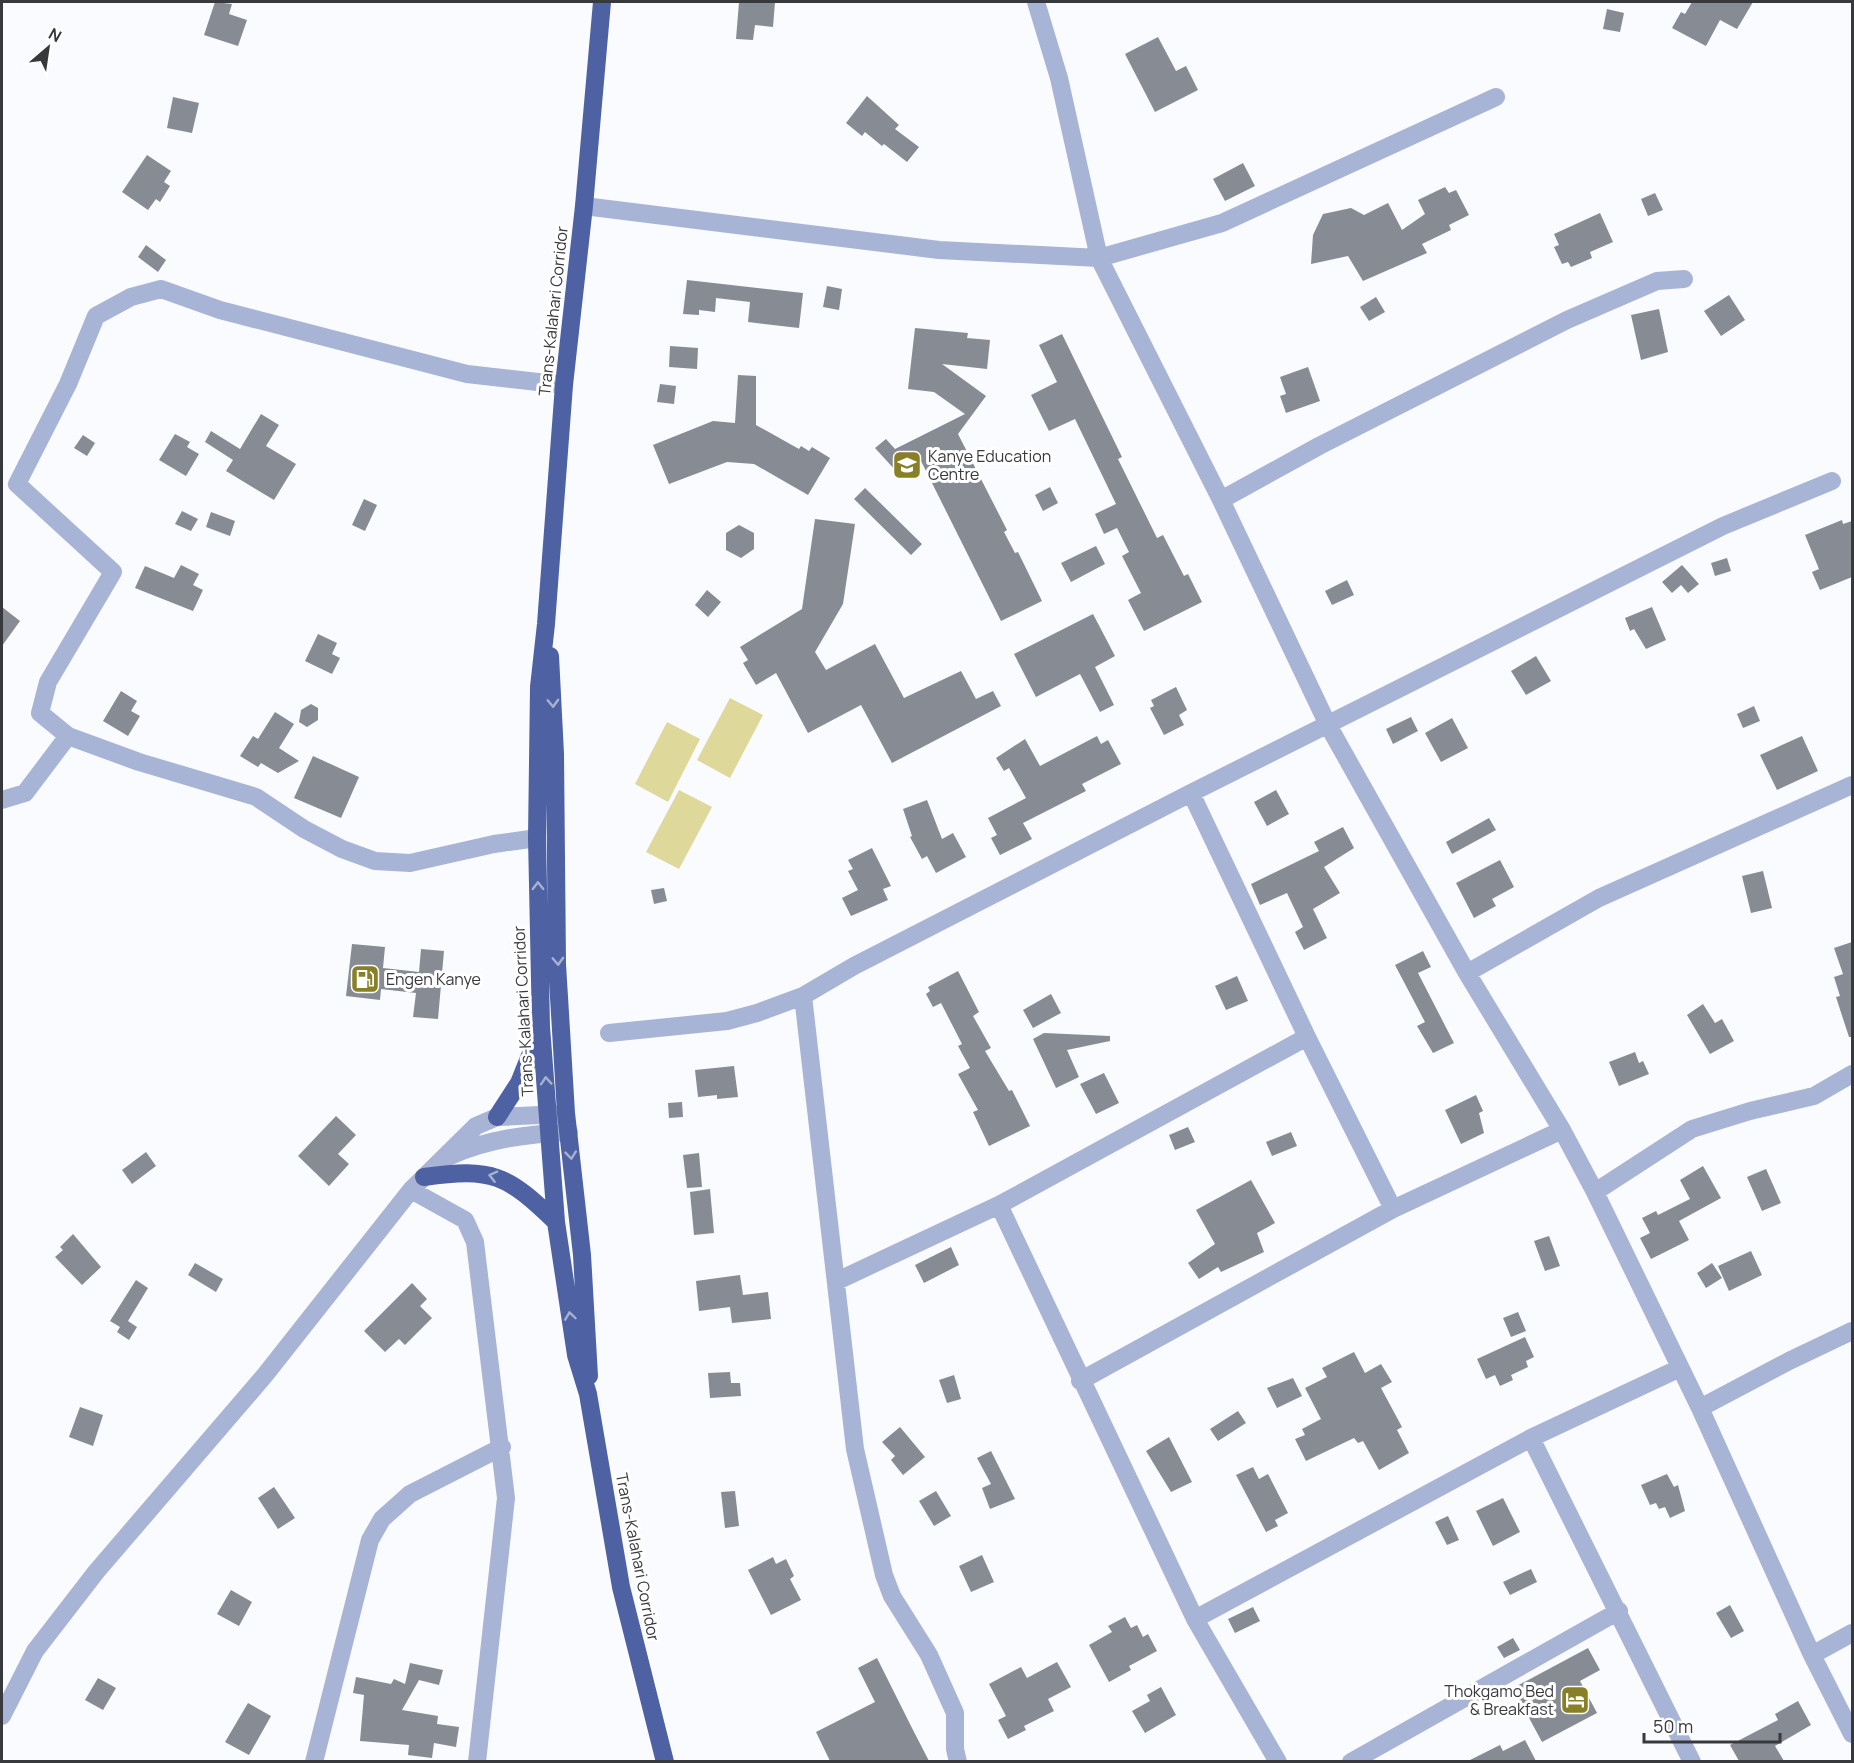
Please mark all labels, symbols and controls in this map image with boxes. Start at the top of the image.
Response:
north arrow [18,18,78,78]
text: N [45,22,66,47]
street label: Trans-Kalahari Corridor [533,225,573,397]
place label: Kanye Education Centre [928,445,1051,485]
school or university icon: Kanye Education Centre [891,449,923,481]
one-way arrow [547,699,560,708]
one-way arrow [532,881,544,890]
street label: Trans-Kalahari Corridor [508,925,538,1097]
one-way arrow [551,957,564,966]
fuel station icon: Engen Kanye [349,963,381,995]
place label: Engen Kanye [386,968,481,990]
one-way arrow [539,1076,552,1085]
one-way arrow [564,1151,577,1160]
one-way arrow [488,1171,498,1184]
one-way arrow [565,1312,577,1321]
street label: Trans-Kalahari Corridor [611,1471,665,1643]
place label: Thokgamo Bed & Breakfast [1444,1680,1554,1720]
hotel icon: Thokgamo Bed & Breakfast [1559,1684,1591,1716]
scale bar [1644,1706,1780,1744]
text: 50 m [1653,1714,1693,1738]

